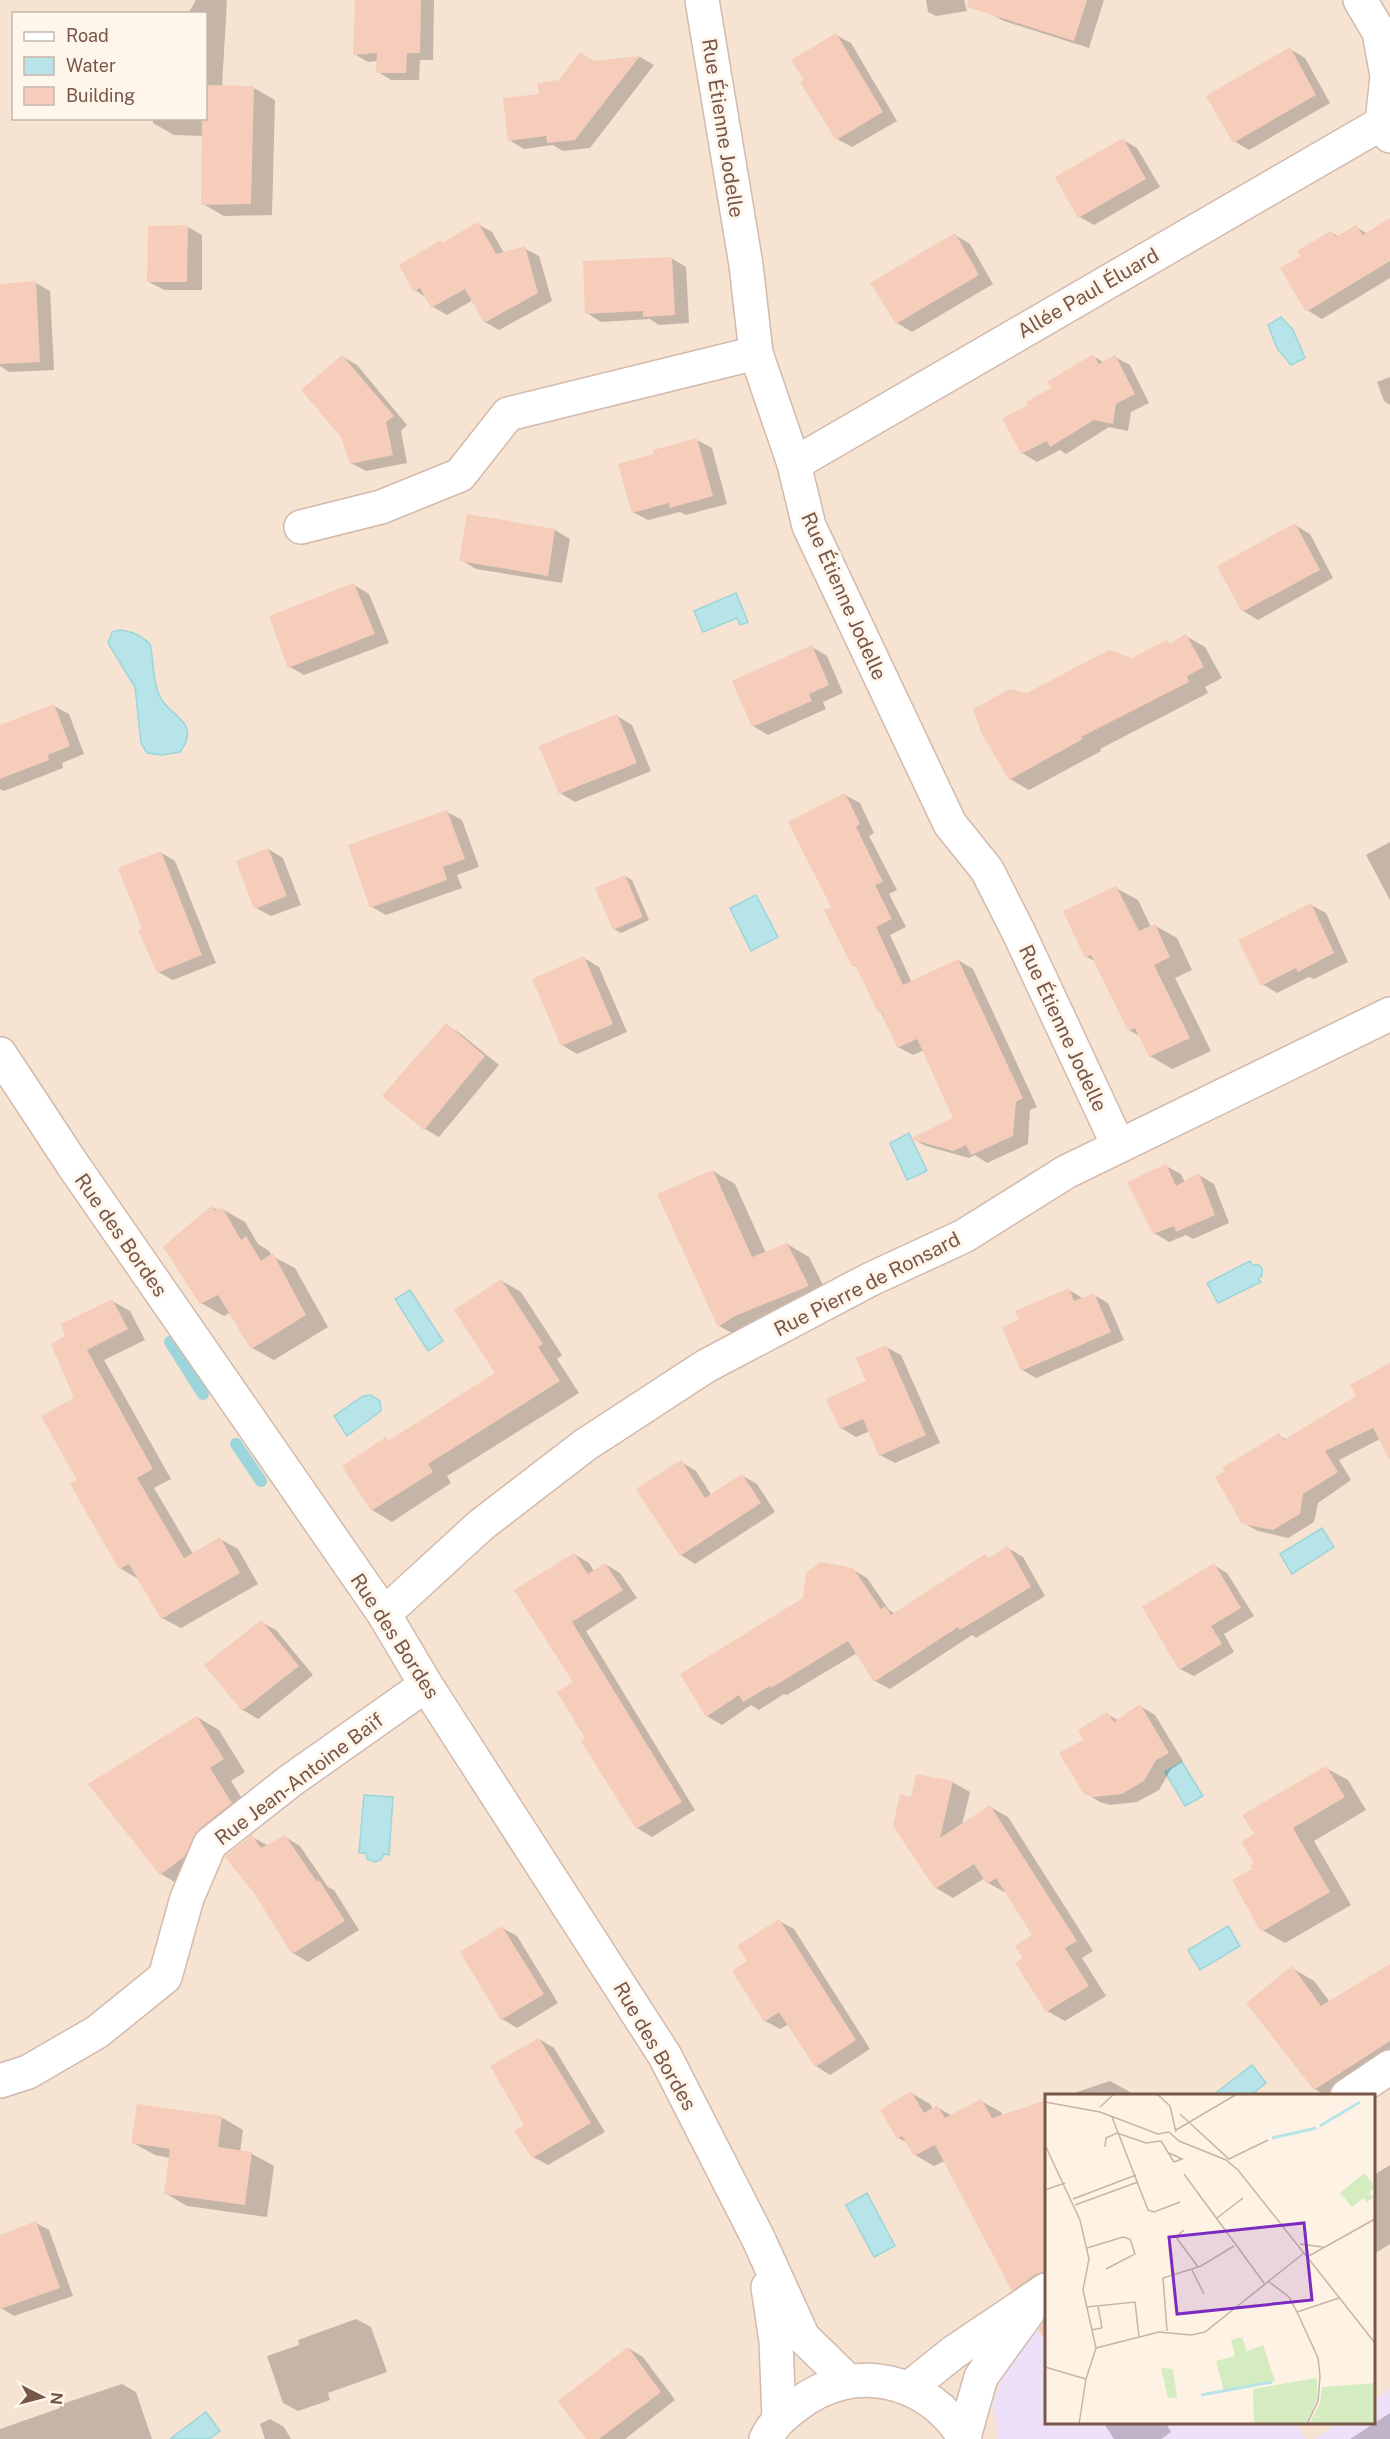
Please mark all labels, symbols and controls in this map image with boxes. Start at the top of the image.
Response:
legend [12,12,207,120]
text: Road [66,25,109,46]
street label: Rue Étienne Jodelle [697,37,750,219]
text: Water [66,55,116,76]
text: Building [66,85,135,106]
street label: Allée Paul Éluard [1013,242,1163,343]
street label: Rue Étienne Jodelle [796,508,893,684]
street label: Rue Étienne Jodelle [1014,940,1113,1115]
street label: Rue des Bordes [70,1169,172,1301]
street label: Rue Pierre de Ronsard [770,1227,964,1341]
street label: Rue des Bordes [346,1569,444,1703]
street label: Rue Jean-Antoine Baïf [210,1708,388,1850]
street label: Rue des Bordes [608,1977,702,2115]
inset map [1045,2094,1375,2424]
north arrow [12,2367,72,2427]
text: N [46,2391,67,2406]

